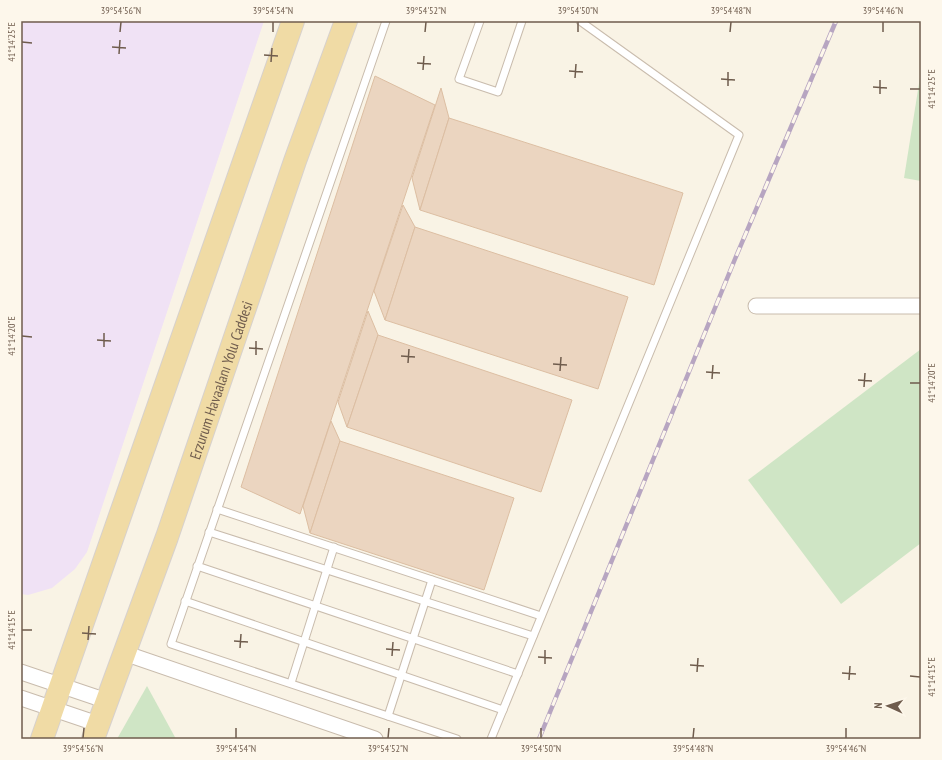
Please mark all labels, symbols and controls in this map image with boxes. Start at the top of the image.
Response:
text: 39°54'56"N [101,4,141,17]
text: 39°54'54"N [253,4,293,17]
text: 39°54'52"N [406,4,446,17]
text: 39°54'50"N [558,4,598,17]
text: 39°54'48"N [711,4,751,17]
text: 39°54'46"N [863,4,903,17]
text: 41°14'25"E [5,22,18,62]
text: 41°14'25"E [925,69,938,109]
street label: Erzurum Havaalanı Yolu Caddesi [185,298,256,462]
text: 41°14'20"E [5,316,18,356]
text: 41°14'20"E [925,363,938,403]
text: 41°14'15"E [5,610,18,650]
text: 41°14'15"E [925,657,938,697]
north arrow [868,686,908,726]
text: N [871,702,885,709]
text: 39°54'56"N [63,742,103,755]
text: 39°54'54"N [216,742,256,755]
text: 39°54'52"N [368,742,408,755]
text: 39°54'50"N [521,742,561,755]
text: 39°54'48"N [673,742,713,755]
text: 39°54'46"N [826,742,866,755]

